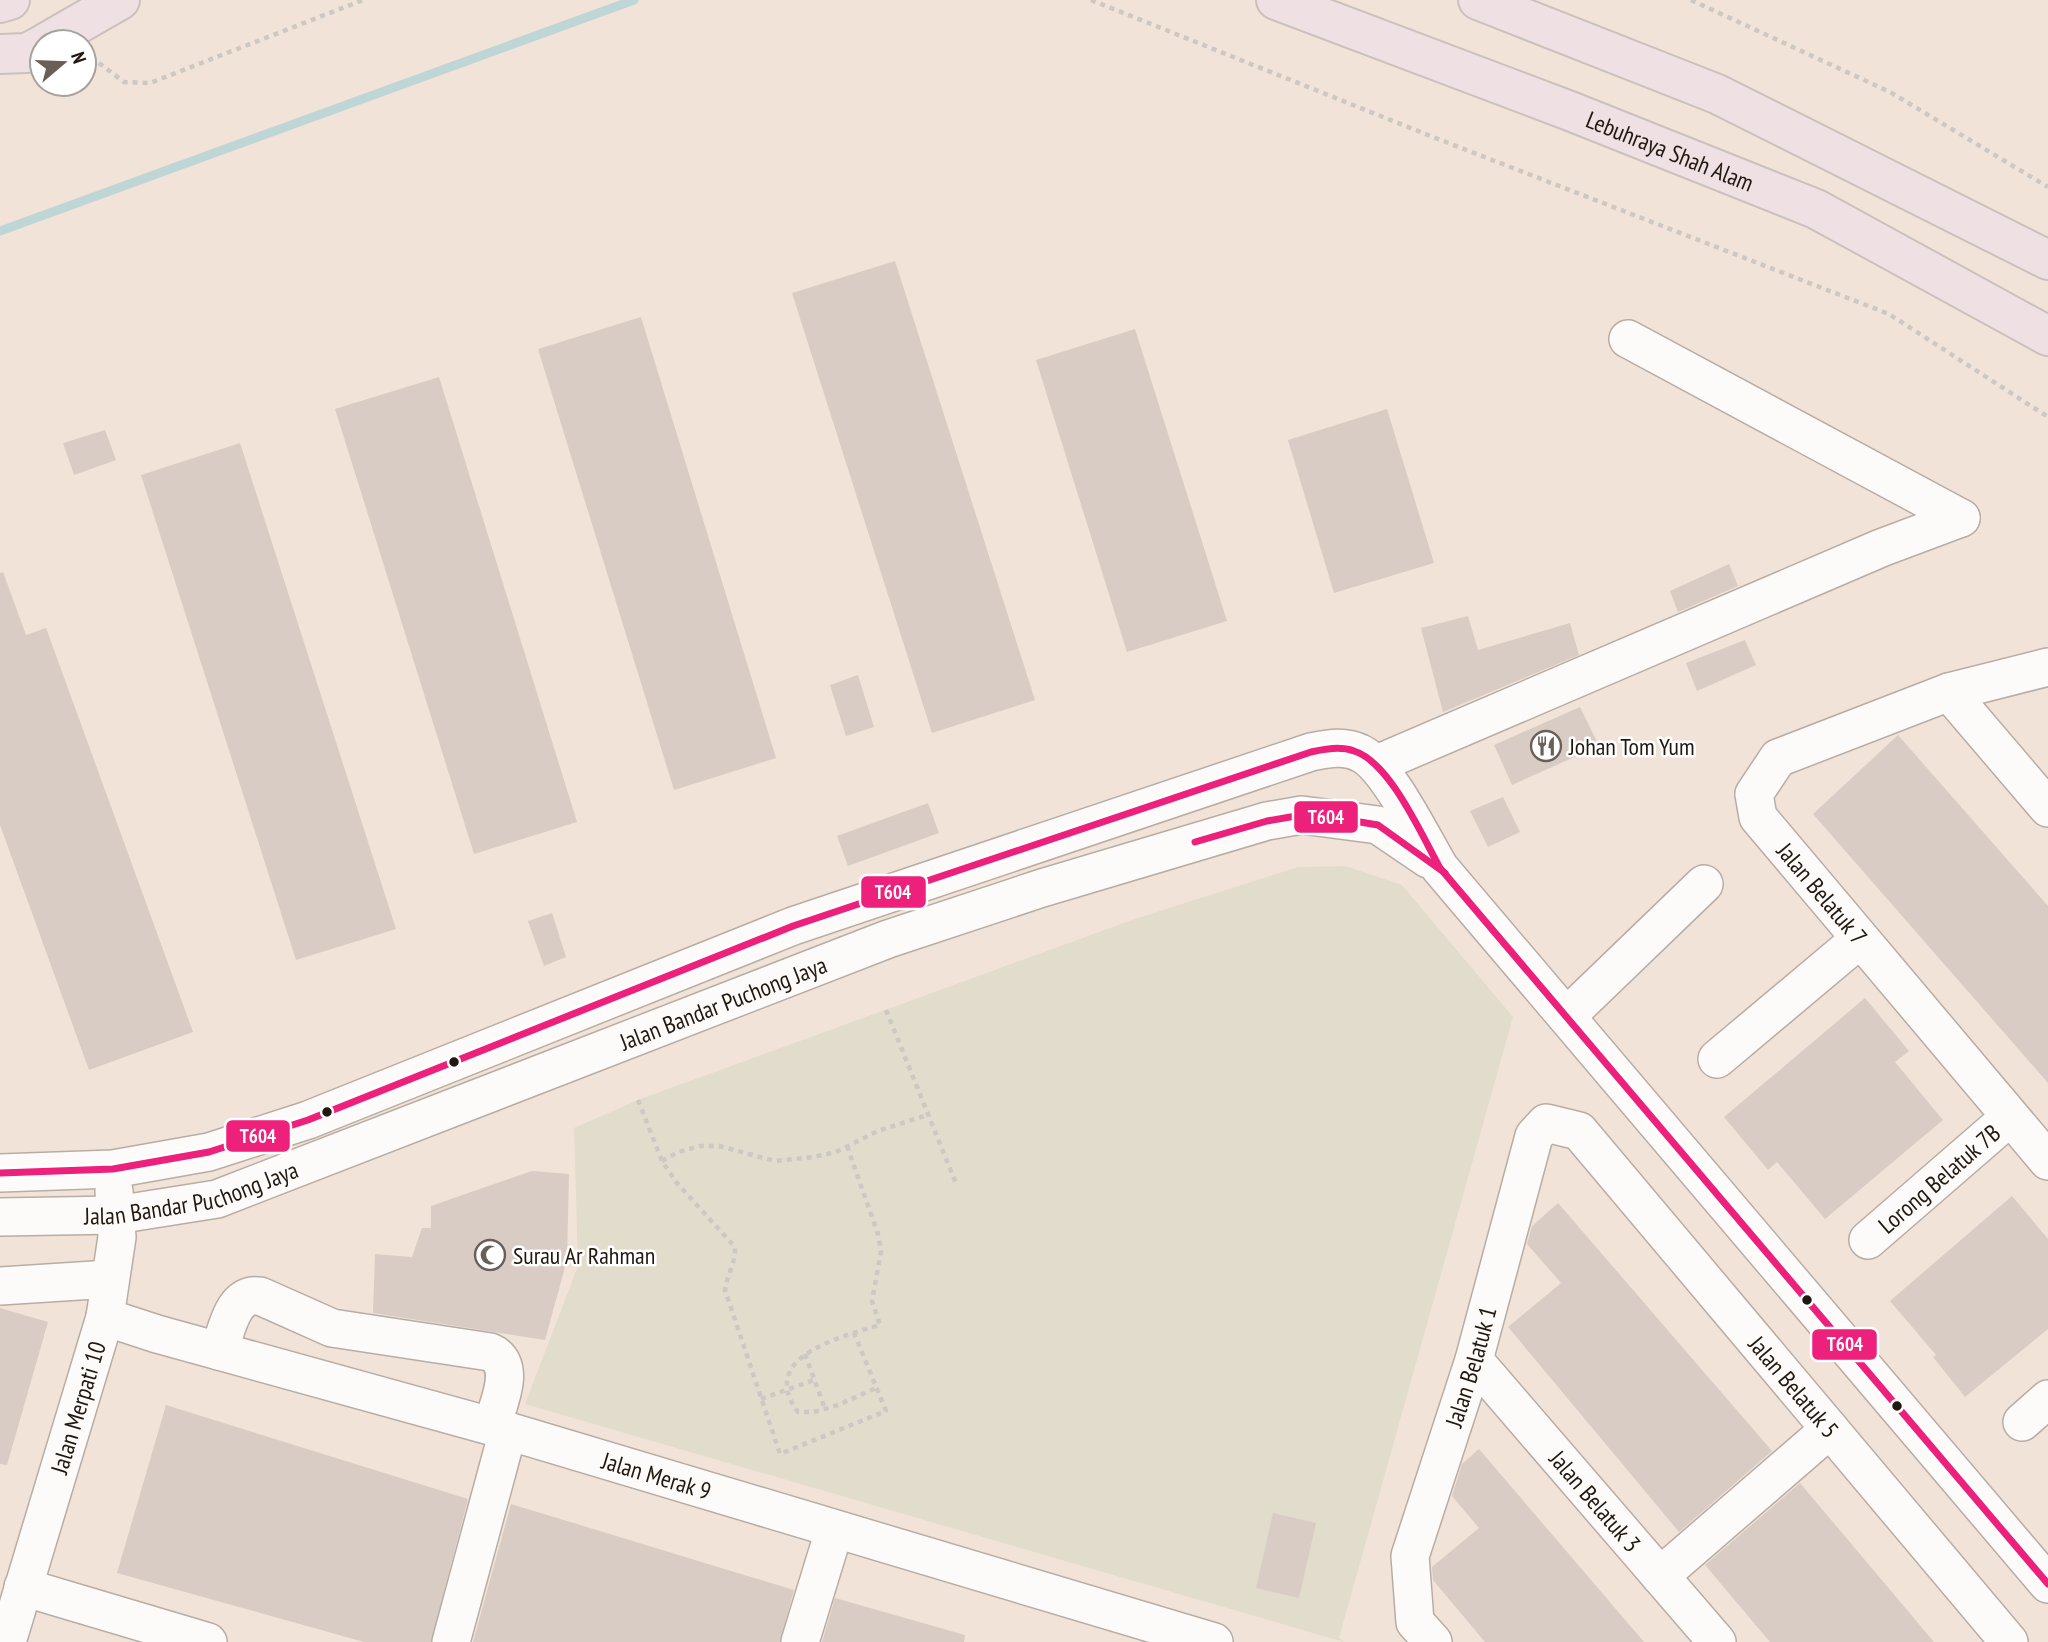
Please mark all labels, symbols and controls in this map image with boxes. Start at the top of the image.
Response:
north arrow [28,28,98,98]
text: N [66,49,92,66]
street label: Lebuhraya Shah Alam [1582,104,1758,198]
restaurant icon: Johan Tom Yum [1529,729,1563,763]
place label: Johan Tom Yum [1568,731,1695,762]
line badge: T604 [1293,800,1359,834]
text: T604 [1308,805,1344,829]
street label: Jalan Belatuk 7 [1770,835,1874,951]
line badge: T604 [860,875,927,909]
text: T604 [875,880,911,904]
street label: Jalan Bandar Puchong Jaya [614,949,831,1057]
unlabelled marker [447,1055,461,1069]
unlabelled marker [320,1105,334,1119]
street label: Lorong Belatuk 7B [1872,1117,2007,1240]
line badge: T604 [225,1119,291,1153]
text: T604 [240,1124,276,1148]
street label: Jalan Bandar Puchong Jaya [83,1154,302,1231]
mosque icon: Surau Ar Rahman [473,1238,507,1272]
place label: Surau Ar Rahman [513,1240,655,1271]
unlabelled marker [1800,1293,1814,1307]
street label: Jalan Belatuk 1 [1437,1303,1503,1432]
street label: Jalan Belatuk 5 [1742,1328,1846,1444]
line badge: T604 [1811,1328,1878,1361]
text: T604 [1827,1332,1863,1356]
street label: Jalan Merpati 10 [43,1338,112,1478]
unlabelled marker [1890,1399,1904,1413]
street label: Jalan Belatuk 3 [1542,1443,1648,1558]
street label: Jalan Merak 9 [597,1444,715,1506]

